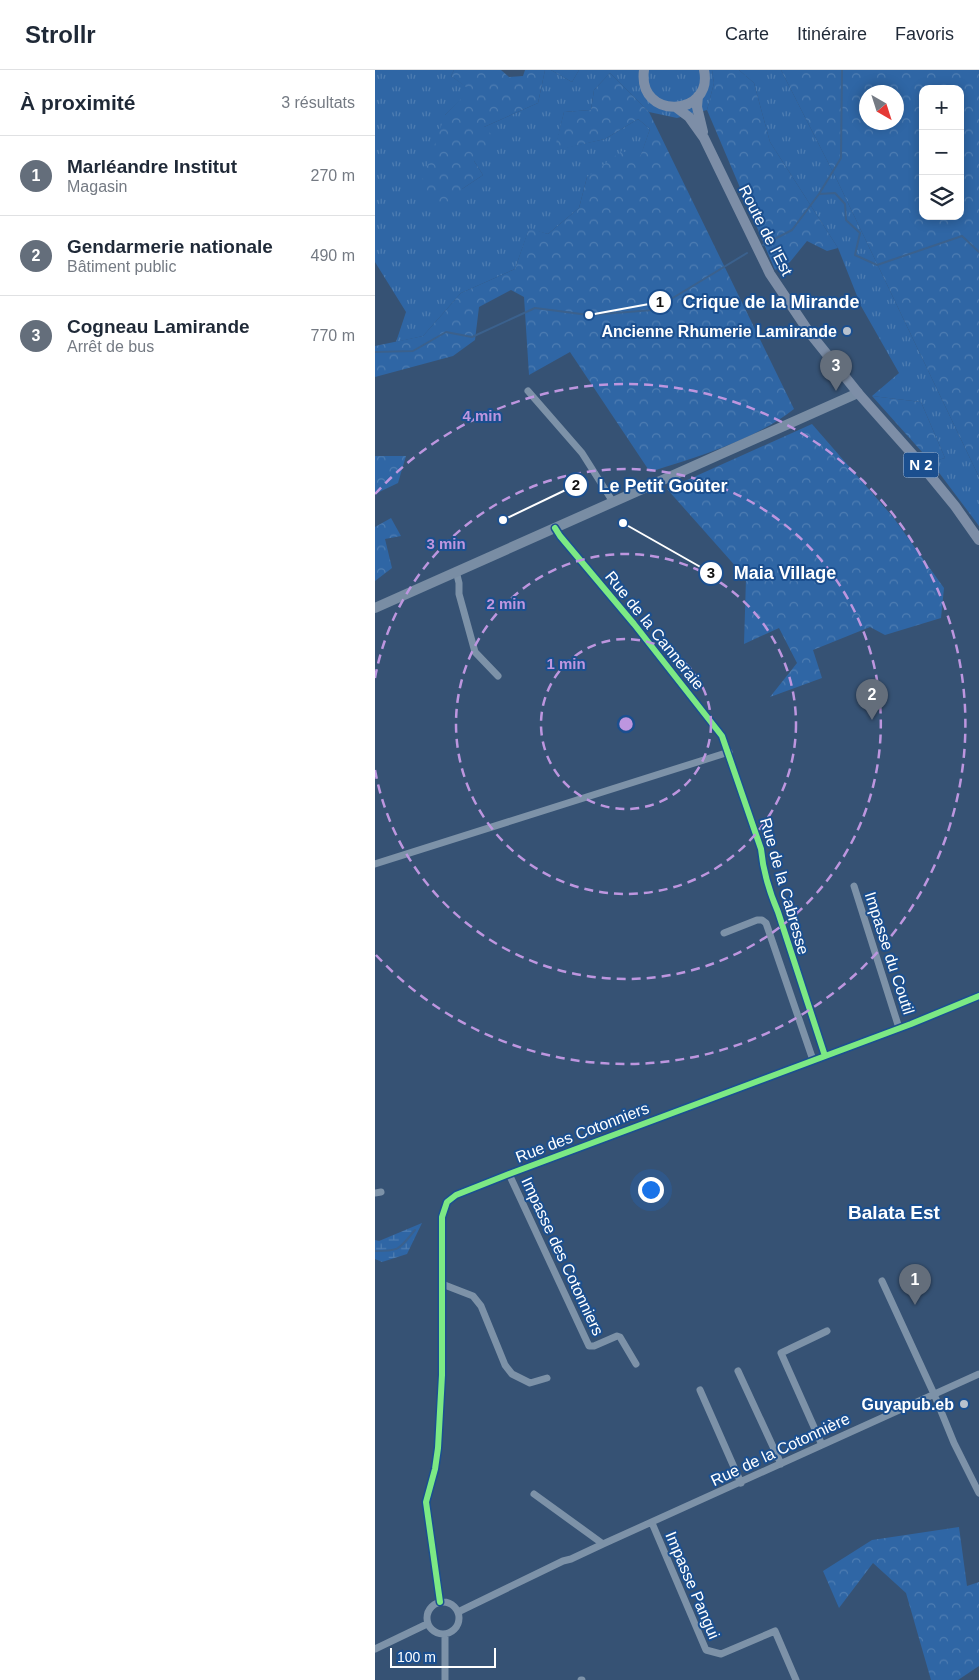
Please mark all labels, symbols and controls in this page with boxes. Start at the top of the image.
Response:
text: Strollr [25,21,96,48]
text: Carte [725,24,769,44]
text: Itinéraire [797,24,867,44]
text: Favoris [895,24,954,44]
north arrow [859,85,904,130]
map controls [919,85,964,220]
button: + [919,85,964,130]
text: À proximité [20,91,136,114]
text: 3 résultats [281,94,355,111]
button: − [919,130,964,175]
text: Marléandre Institut [67,156,237,177]
text: 1 [32,167,40,184]
text: 270 m [311,167,355,184]
button: layers [919,175,964,220]
text: Magasin [67,178,127,195]
street label: Route de l'Est [735,182,796,279]
text: Gendarmerie nationale [67,236,273,257]
text: 2 [32,247,40,264]
text: 490 m [311,247,355,264]
text: Bâtiment public [67,258,176,275]
callout: Crique de la Mirande [647,285,869,318]
text: Crique de la Mirande [682,292,860,312]
text: 1 [656,293,664,310]
text: Cogneau Lamirande [67,316,250,337]
place label: Ancienne Rhumerie Lamirande [601,323,837,340]
marker: Ancienne Rhumerie Lamirande [841,325,853,337]
text: 3 [32,327,40,344]
text: 770 m [311,327,355,344]
text: Arrêt de bus [67,338,154,355]
pin: 3 [820,350,852,391]
text: 4 min [462,407,502,424]
road number: N 2 [903,452,939,478]
callout: Le Petit Goûter [564,469,738,502]
text: 2 [572,476,580,493]
text: Le Petit Goûter [598,476,728,496]
text: 3 min [426,535,466,552]
callout: Maia Village [698,556,846,589]
text: Maia Village [734,563,836,583]
text: 3 [707,564,715,581]
street label: Rue de la Canneraie [602,568,707,693]
text: 2 min [486,595,526,612]
text: 1 min [546,655,586,672]
pin: 2 [856,679,888,720]
centre of rings [617,715,635,733]
street label: Rue de la Cabresse [757,816,812,957]
street label: Impasse du Coutil [862,890,917,1017]
street label: Rue des Cotonniers [513,1099,651,1166]
street label: Impasse des Cotonniers [518,1174,607,1338]
your location [638,1177,664,1203]
district label: Balata Est [848,1202,941,1223]
pin: 1 [899,1264,931,1305]
place label: Guyapub.eb [862,1396,954,1413]
marker: Guyapub.eb [958,1398,970,1410]
street label: Rue de la Cotonnière [708,1410,852,1489]
street label: Impasse Pangui [662,1529,723,1641]
scale bar [390,1645,496,1668]
text: 100 m [397,1649,436,1665]

